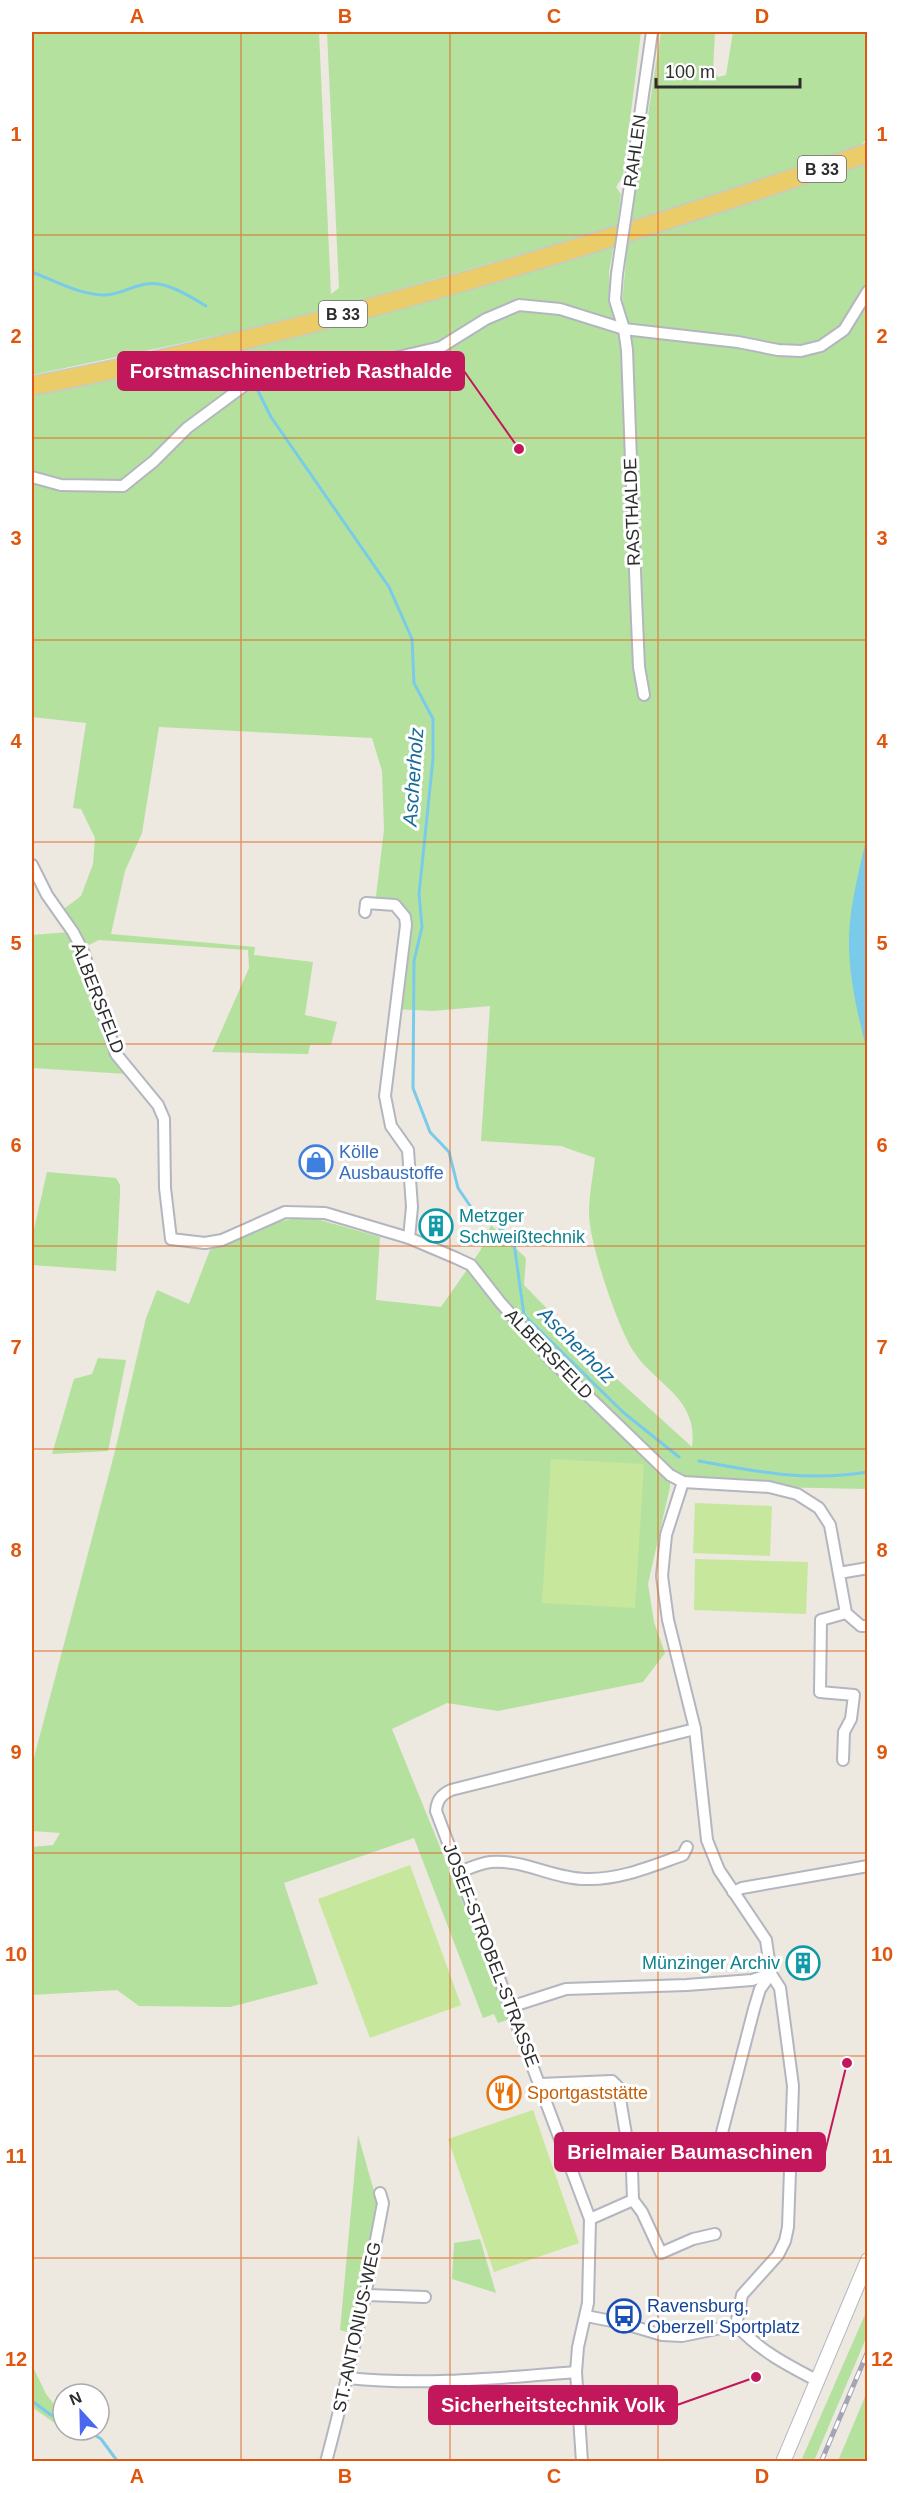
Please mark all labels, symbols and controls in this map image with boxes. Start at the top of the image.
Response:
text: A [130,5,144,27]
text: B [338,5,352,27]
text: C [547,5,561,27]
text: D [755,5,769,27]
scale bar [656,51,800,89]
text: 100 m [665,62,715,82]
street label: RAHLEN [620,113,650,189]
text: 1 [10,123,22,145]
text: 1 [876,123,888,145]
road number: B 33 [798,156,846,182]
road number: B 33 [319,301,367,327]
text: 2 [10,325,22,347]
text: 2 [876,325,888,347]
callout: Forstmaschinenbetrieb Rasthalde [118,352,464,390]
text: Forstmaschinenbetrieb Rasthalde [130,360,452,382]
street label: RASTHALDE [620,458,644,566]
text: 3 [10,527,22,549]
text: 3 [876,527,888,549]
water label: Ascherholz [399,727,427,828]
text: 4 [10,730,22,752]
text: 4 [876,730,888,752]
text: 5 [10,932,22,954]
text: 5 [876,932,888,954]
street label: ALBERSFELD [68,940,128,1056]
text: 6 [10,1134,22,1156]
text: 6 [876,1134,888,1156]
place label: Kölle Ausbaustoffe [339,1142,444,1183]
shop icon: Kölle Ausbaustoffe [298,1144,334,1180]
place label: Metzger Schweißtechnik [459,1206,586,1247]
building icon: Metzger Schweißtechnik [418,1208,454,1244]
water label: Ascherholz [534,1302,620,1388]
street label: ALBERSFELD [501,1305,597,1403]
text: 7 [10,1336,22,1358]
text: 7 [876,1336,888,1358]
text: 8 [10,1539,22,1561]
text: 8 [876,1539,888,1561]
text: 9 [10,1741,22,1763]
text: 9 [876,1741,888,1763]
street label: JOSEF-STROBEL-STRASSE [439,1840,543,2070]
text: 10 [5,1943,27,1965]
text: 10 [871,1943,893,1965]
building icon: Münzinger Archiv [785,1945,821,1981]
place label: Münzinger Archiv [642,1953,780,1973]
restaurant icon: Sportgaststätte [486,2075,522,2111]
place label: Sportgaststätte [527,2083,648,2103]
callout: Brielmaier Baumaschinen [555,2133,825,2171]
text: Brielmaier Baumaschinen [567,2141,813,2163]
text: 11 [5,2145,27,2167]
text: 11 [871,2145,893,2167]
street label: ST.-ANTONIUS-WEG [329,2240,385,2414]
place label: Ravensburg, Oberzell Sportplatz [647,2296,800,2337]
bus stop icon: Ravensburg, Oberzell Sportplatz [606,2298,642,2334]
text: 12 [5,2348,27,2370]
text: 12 [871,2348,893,2370]
north arrow [51,2382,111,2442]
callout: Sicherheitstechnik Volk [429,2386,677,2424]
text: N [67,2389,84,2409]
text: Sicherheitstechnik Volk [441,2394,666,2416]
text: A [130,2465,144,2487]
text: B [338,2465,352,2487]
text: C [547,2465,561,2487]
text: D [755,2465,769,2487]

